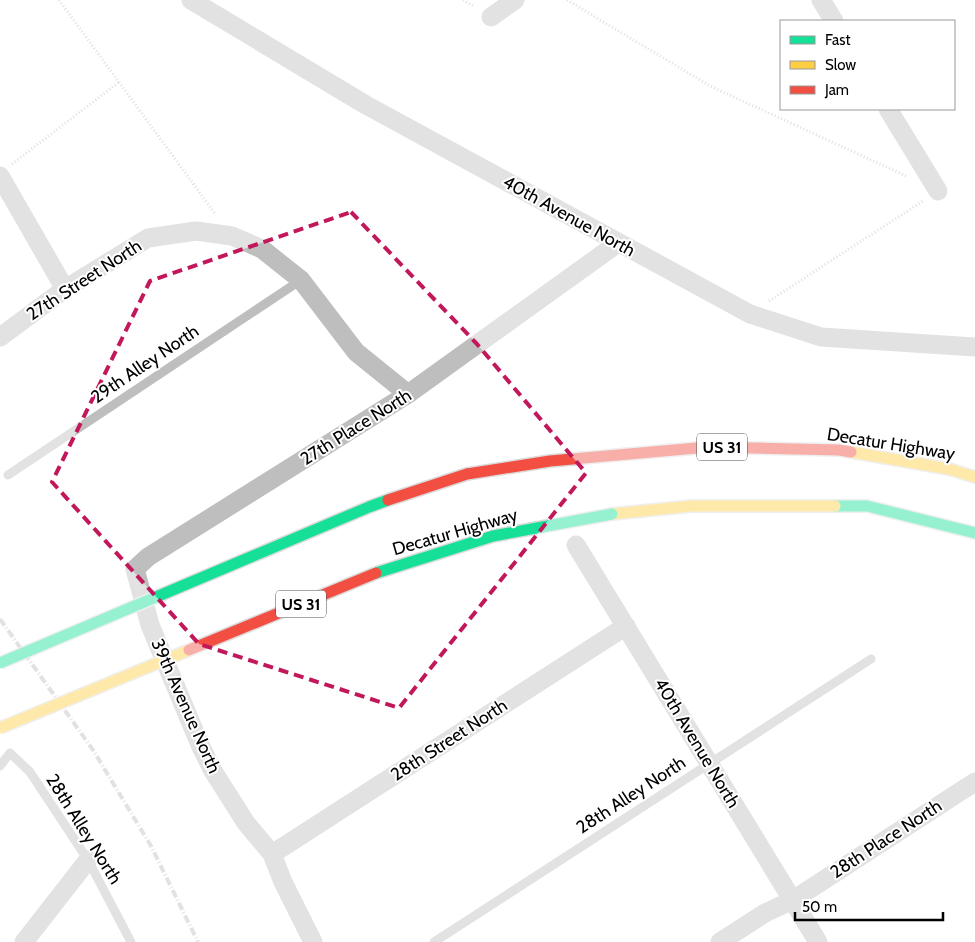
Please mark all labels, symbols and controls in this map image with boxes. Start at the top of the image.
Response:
legend [780,20,955,110]
text: Fast [825,31,850,49]
text: Slow [825,56,856,74]
text: Jam [824,81,849,99]
street label: 40th Avenue North [499,171,639,261]
street label: 27th Street North [22,235,146,325]
street label: 29th Alley North [87,320,203,408]
street label: 27th Place North [296,384,416,470]
street label: Decatur Highway [825,423,957,465]
road number: US 31 [697,434,747,461]
street label: Decatur Highway [390,504,520,560]
road number: US 31 [276,590,326,618]
street label: 39th Avenue North [147,635,225,777]
street label: 40th Avenue North [650,674,744,812]
street label: 28th Street North [387,694,511,786]
street label: 28th Alley North [572,752,690,838]
street label: 28th Alley North [41,770,127,888]
street label: 28th Place North [826,795,946,883]
scale bar [795,890,942,922]
text: 50 m [802,898,837,916]

